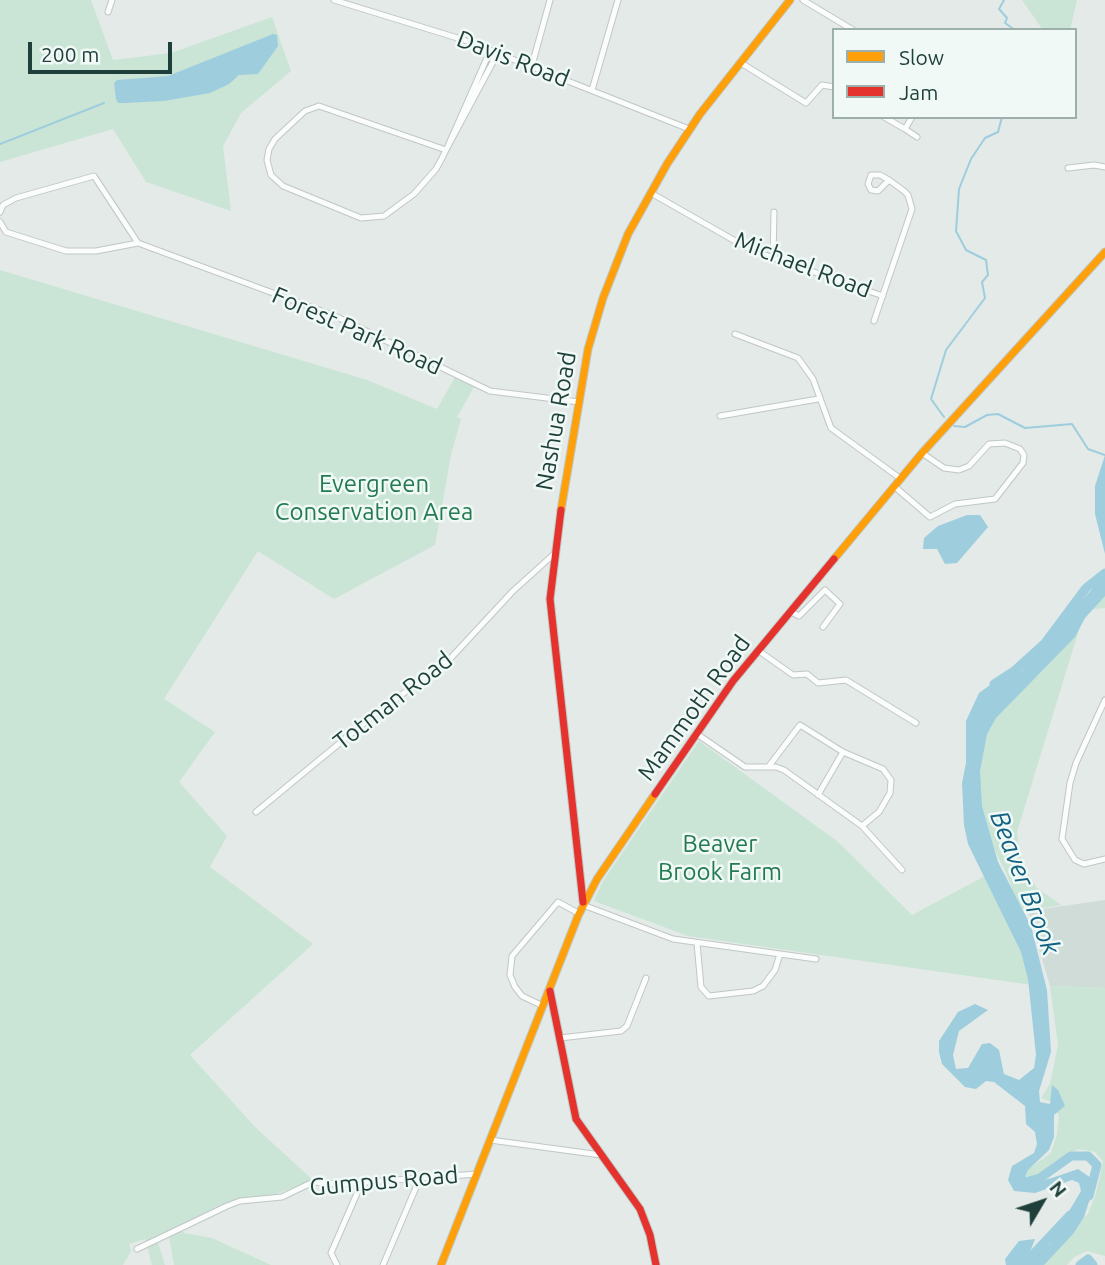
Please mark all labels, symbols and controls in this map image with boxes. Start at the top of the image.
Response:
street label: Davis Road [453,24,573,94]
scale bar [32,28,175,72]
legend [832,28,1077,119]
text: 200 m [41,42,99,66]
text: Slow [899,45,944,69]
text: Jam [899,80,938,104]
street label: Michael Road [731,226,875,304]
street label: Forest Park Road [268,281,446,381]
street label: Nashua Road [530,349,582,493]
park label: Evergreen Conservation Area [275,470,473,526]
street label: Mammoth Road [632,630,756,786]
street label: Totman Road [328,646,458,756]
water label: Beaver Brook [983,806,1067,960]
park label: Beaver Brook Farm [658,830,782,886]
street label: Gumpus Road [308,1160,460,1202]
north arrow [1007,1167,1077,1237]
text: N [1045,1176,1071,1201]

